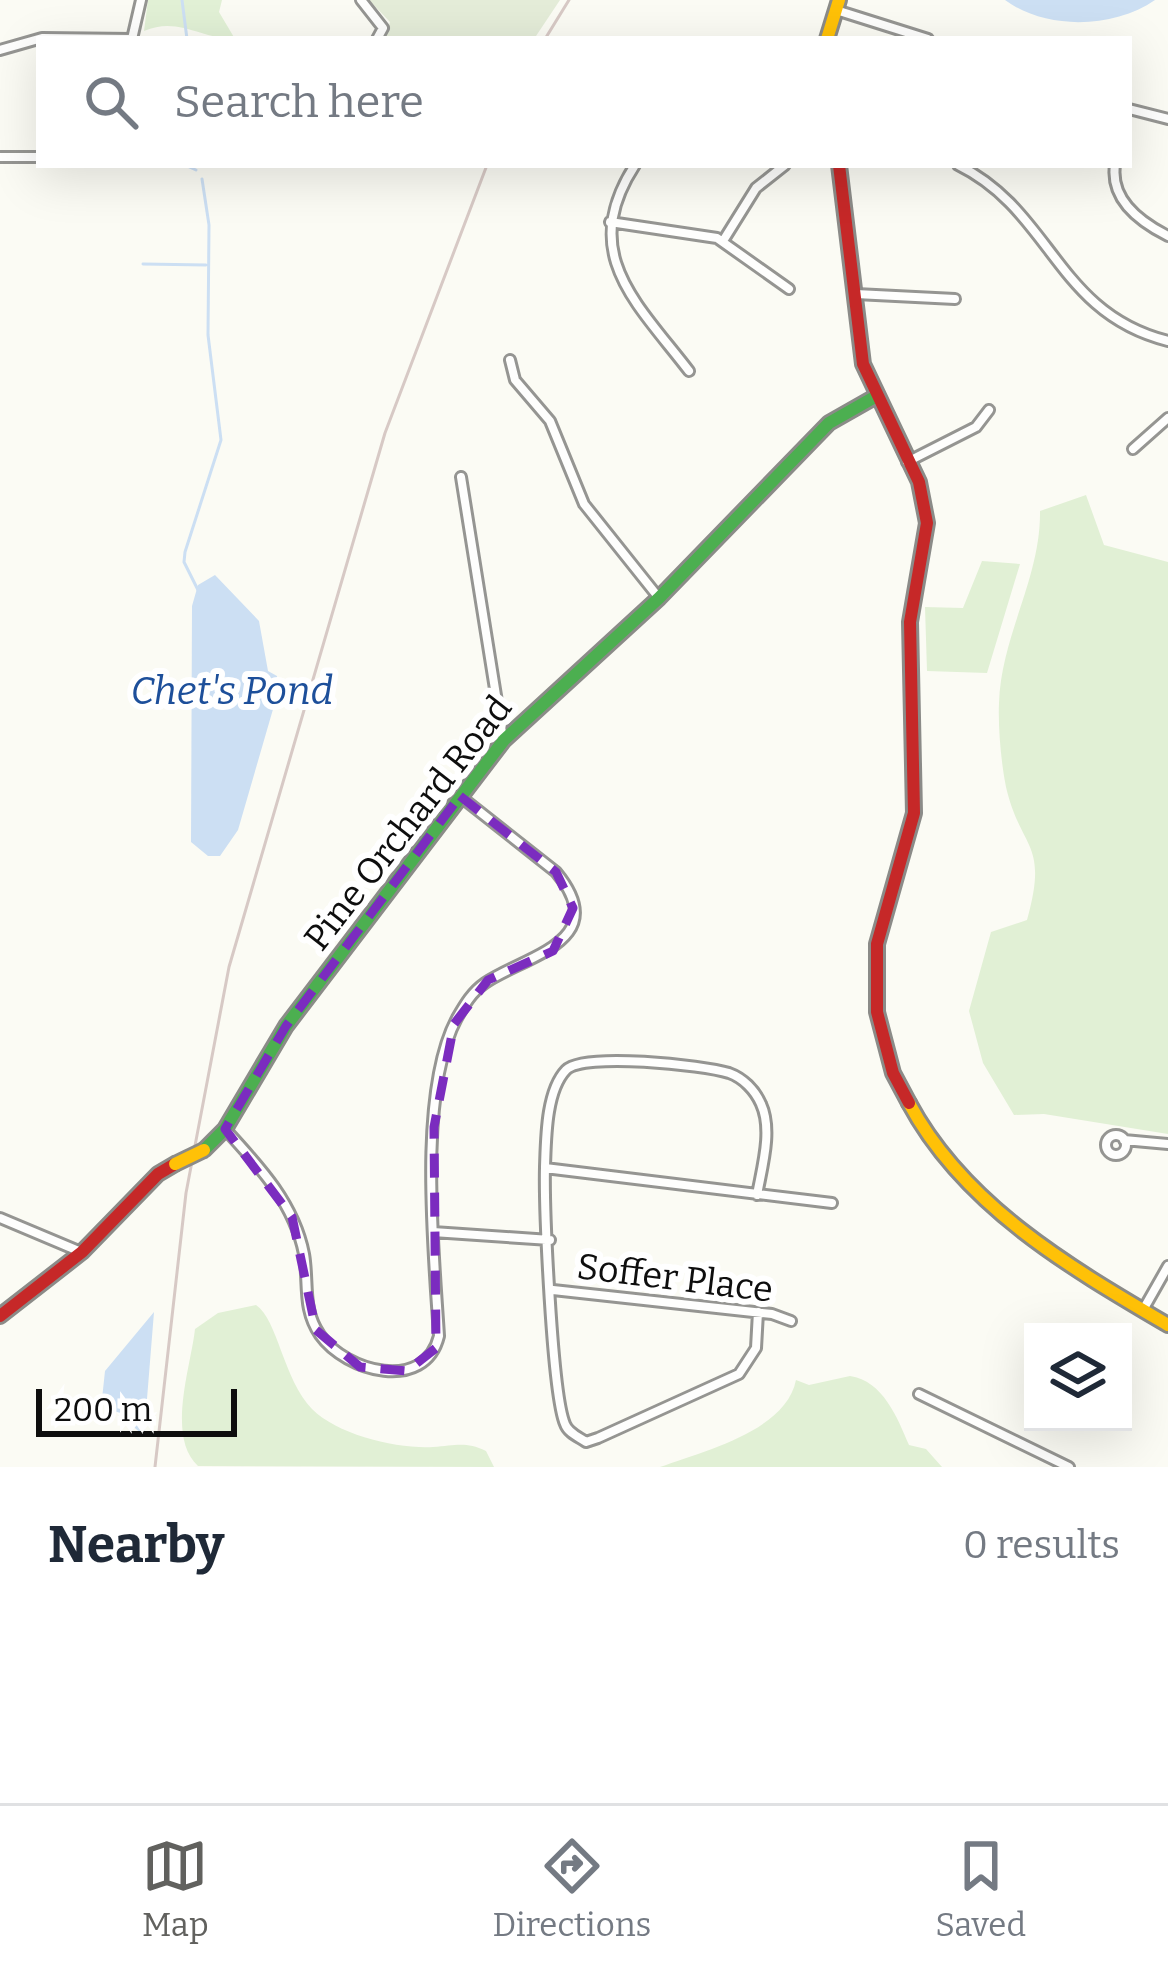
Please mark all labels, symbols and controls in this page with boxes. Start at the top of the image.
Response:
search box [36,36,1132,168]
icon: search [78,69,144,135]
text: Search here [174,75,424,129]
water label: Chet's Pond [131,668,333,714]
street label: Pine Orchard Road [295,687,521,959]
street label: Soffer Place [575,1244,775,1312]
map controls [1024,1323,1132,1431]
button: layers [1024,1323,1132,1431]
scale bar [36,1383,237,1436]
text: 200 m [54,1390,152,1430]
text: Nearby [48,1514,224,1576]
text: 0 results [963,1522,1120,1568]
tab: Map [142,1833,209,1945]
tab: Directions [493,1833,651,1945]
tab: Saved [935,1833,1026,1945]

